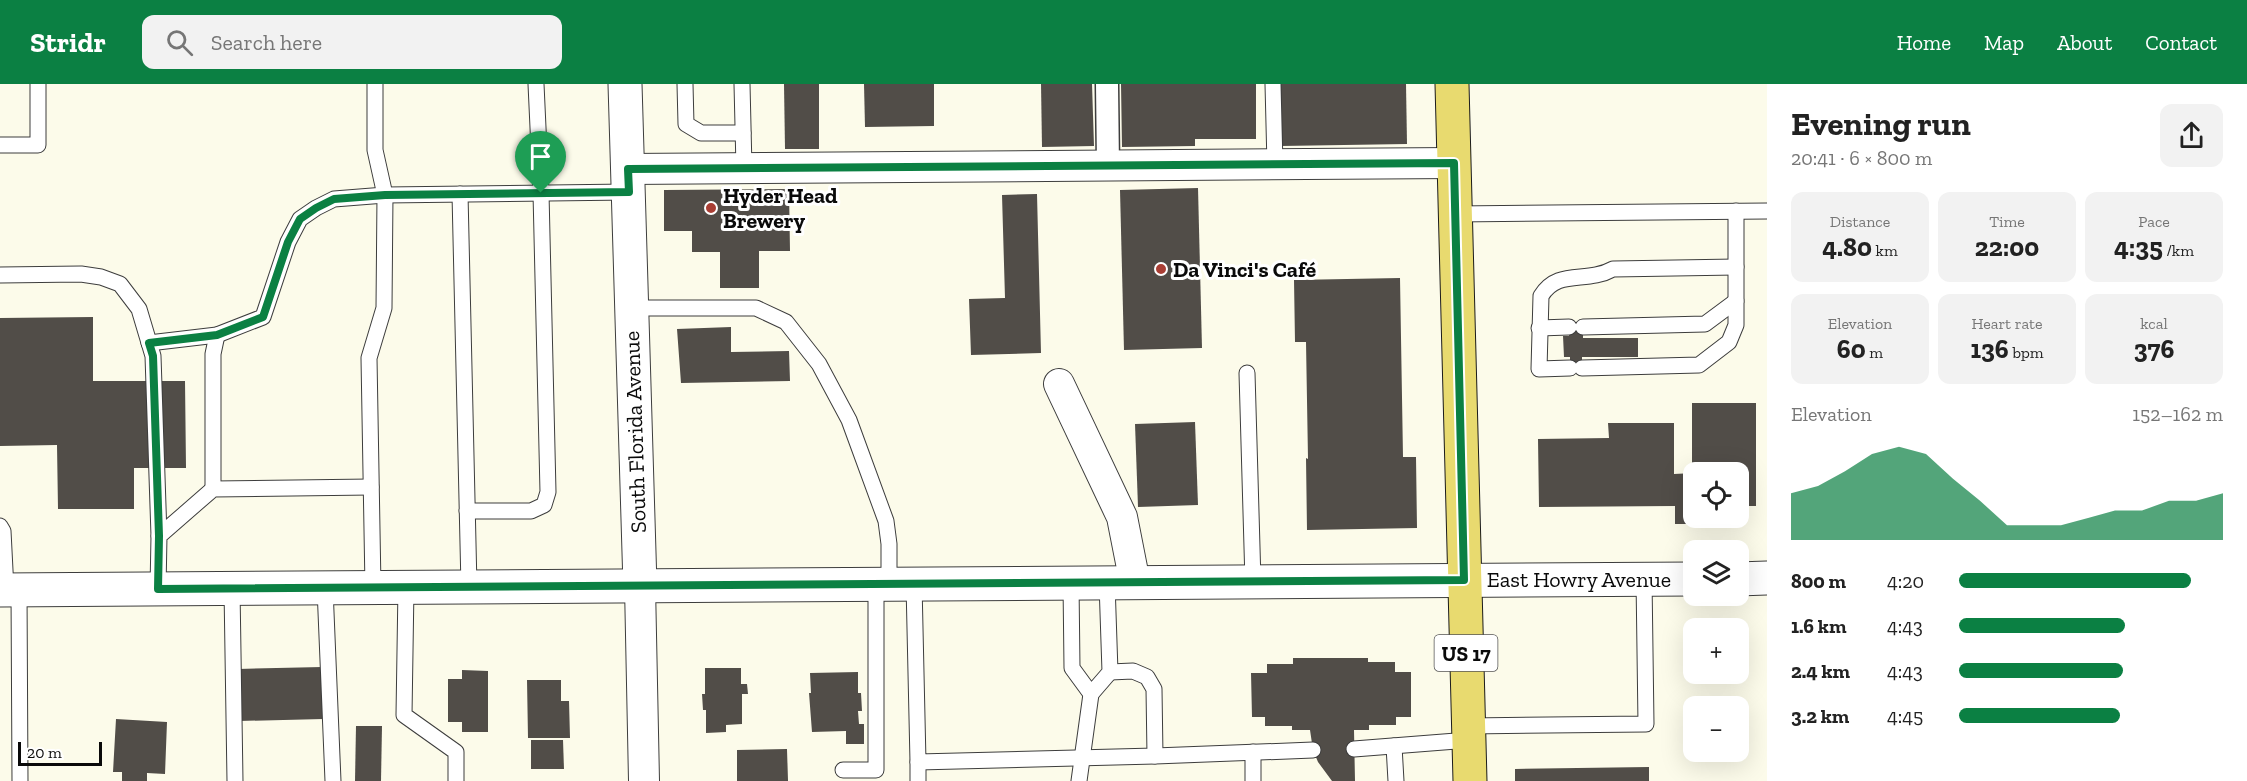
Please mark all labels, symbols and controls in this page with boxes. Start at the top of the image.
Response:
search box [142,15,562,69]
text: Stridr [30,26,106,59]
icon: search [163,26,196,59]
text: Search here [211,29,322,56]
text: Home [1897,30,1951,55]
text: Map [1984,30,2024,55]
text: About [2057,30,2112,55]
text: Contact [2145,30,2217,55]
text: Evening run [1791,104,1971,143]
button: share [2160,104,2223,167]
pin [515,131,566,193]
icon: arrive [524,140,557,173]
text: 20:41 · 6 × 800 m [1791,146,1932,170]
place label: Hyder Head Brewery [723,182,838,234]
marker: Hyder Head Brewery [704,201,718,215]
text: Distance [1830,212,1890,231]
text: Time [1989,212,2025,231]
text: Pace [2138,212,2170,231]
text: 4.80 [1822,231,1872,263]
text: 22:00 [1975,231,2039,263]
text: 4:35 [2114,231,2163,263]
text: km [1872,241,1898,260]
text: /km [2163,241,2194,260]
place label: Da Vinci's Café [1173,256,1316,283]
marker: Da Vinci's Café [1154,262,1168,276]
text: Elevation [1828,314,1892,333]
text: Heart rate [1971,314,2043,333]
text: kcal [2140,314,2168,333]
street label: South Florida Avenue [618,331,652,533]
text: 60 [1837,333,1866,365]
text: 136 [1970,333,2009,365]
text: 376 [2134,333,2174,365]
text: m [1866,343,1883,362]
text: bpm [2009,343,2044,362]
text: Elevation [1791,402,1872,426]
text: 152–162 m [2132,402,2223,426]
map controls [1683,462,1749,762]
button: locate [1683,462,1749,528]
button: layers [1683,540,1749,606]
street label: East Howry Avenue [1487,566,1671,593]
text: 800 m [1791,569,1846,593]
text: 4:20 [1887,569,1924,593]
text: 1.6 km [1791,614,1846,638]
text: 4:43 [1887,614,1923,638]
button: + [1683,618,1749,684]
road number: US 17 [1434,635,1498,671]
text: 2.4 km [1791,659,1850,683]
text: 4:43 [1887,659,1923,683]
button: − [1683,696,1749,762]
text: 3.2 km [1791,704,1849,728]
text: 4:45 [1887,704,1923,728]
scale bar [18,739,102,766]
text: 20 m [27,743,62,762]

